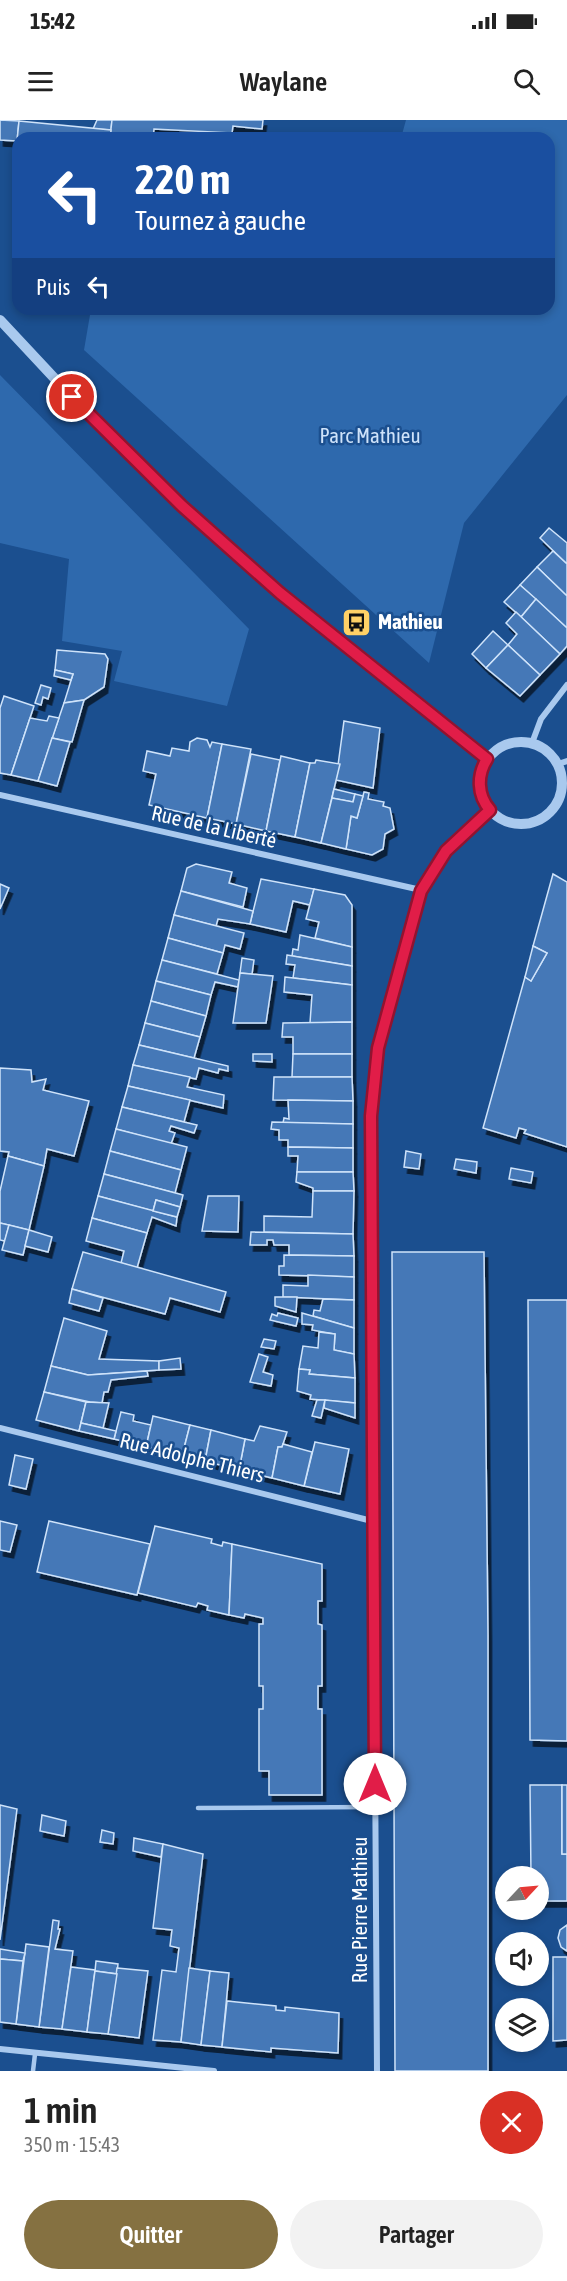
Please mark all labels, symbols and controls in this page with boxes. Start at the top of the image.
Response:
text: 15:42 [30,8,75,34]
icon: menu [24,65,57,98]
icon: search [510,65,543,98]
text: Waylane [240,66,327,97]
text: 220 m [135,155,230,203]
icon: left [36,156,114,234]
text: Tournez à gauche [135,205,306,236]
icon: left [82,270,115,303]
text: Puis [36,274,70,300]
pin [46,371,97,422]
icon: arrive [55,380,88,413]
park label: Parc Mathieu [319,423,421,447]
bus stop icon: Mathieu [341,606,373,638]
place label: Mathieu [378,609,443,633]
street label: Rue de la Liberté [149,800,279,852]
street label: Rue Adolphe Thiers [117,1427,267,1487]
position arrow [343,1752,407,1816]
street label: Rue Pierre Mathieu [347,1837,371,1983]
north arrow [495,1866,549,1920]
map controls [495,1866,549,2052]
button: sound [495,1932,549,1986]
button: layers [495,1998,549,2052]
text: 1 min [24,2089,98,2131]
button: close [480,2091,543,2154]
text: 350 m · 15:43 [24,2133,120,2156]
button: Quitter [24,2200,278,2269]
button: Partager [290,2200,543,2269]

